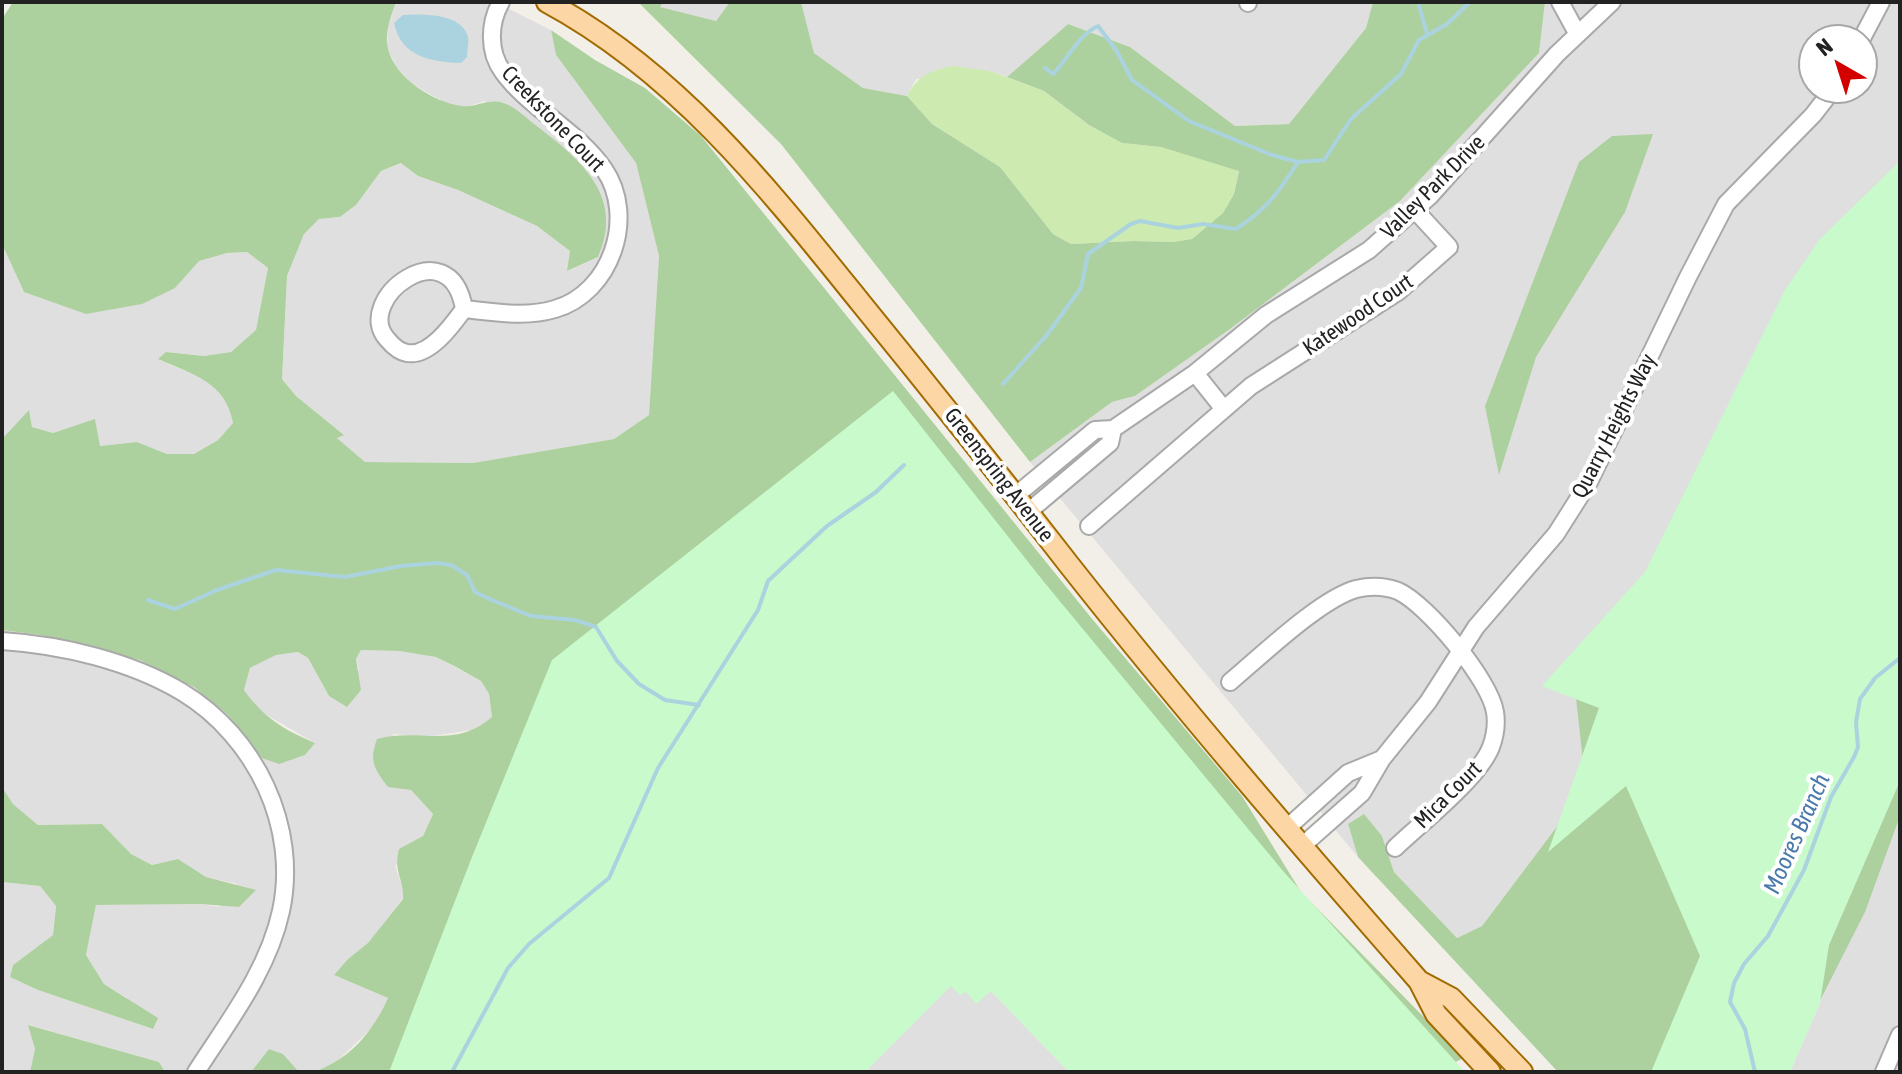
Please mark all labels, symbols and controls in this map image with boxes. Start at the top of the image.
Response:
north arrow [1798,24,1878,104]
text: N [1811,33,1837,61]
street label: Creekstone Court [496,60,610,178]
street label: Valley Park Drive [1376,130,1490,244]
street label: Katewood Court [1298,269,1418,361]
street label: Quarry Heights Way [1566,349,1662,503]
street label: Greenspring Avenue [939,403,1059,547]
street label: Mica Court [1409,756,1487,834]
water label: Moores Branch [1758,769,1836,899]

